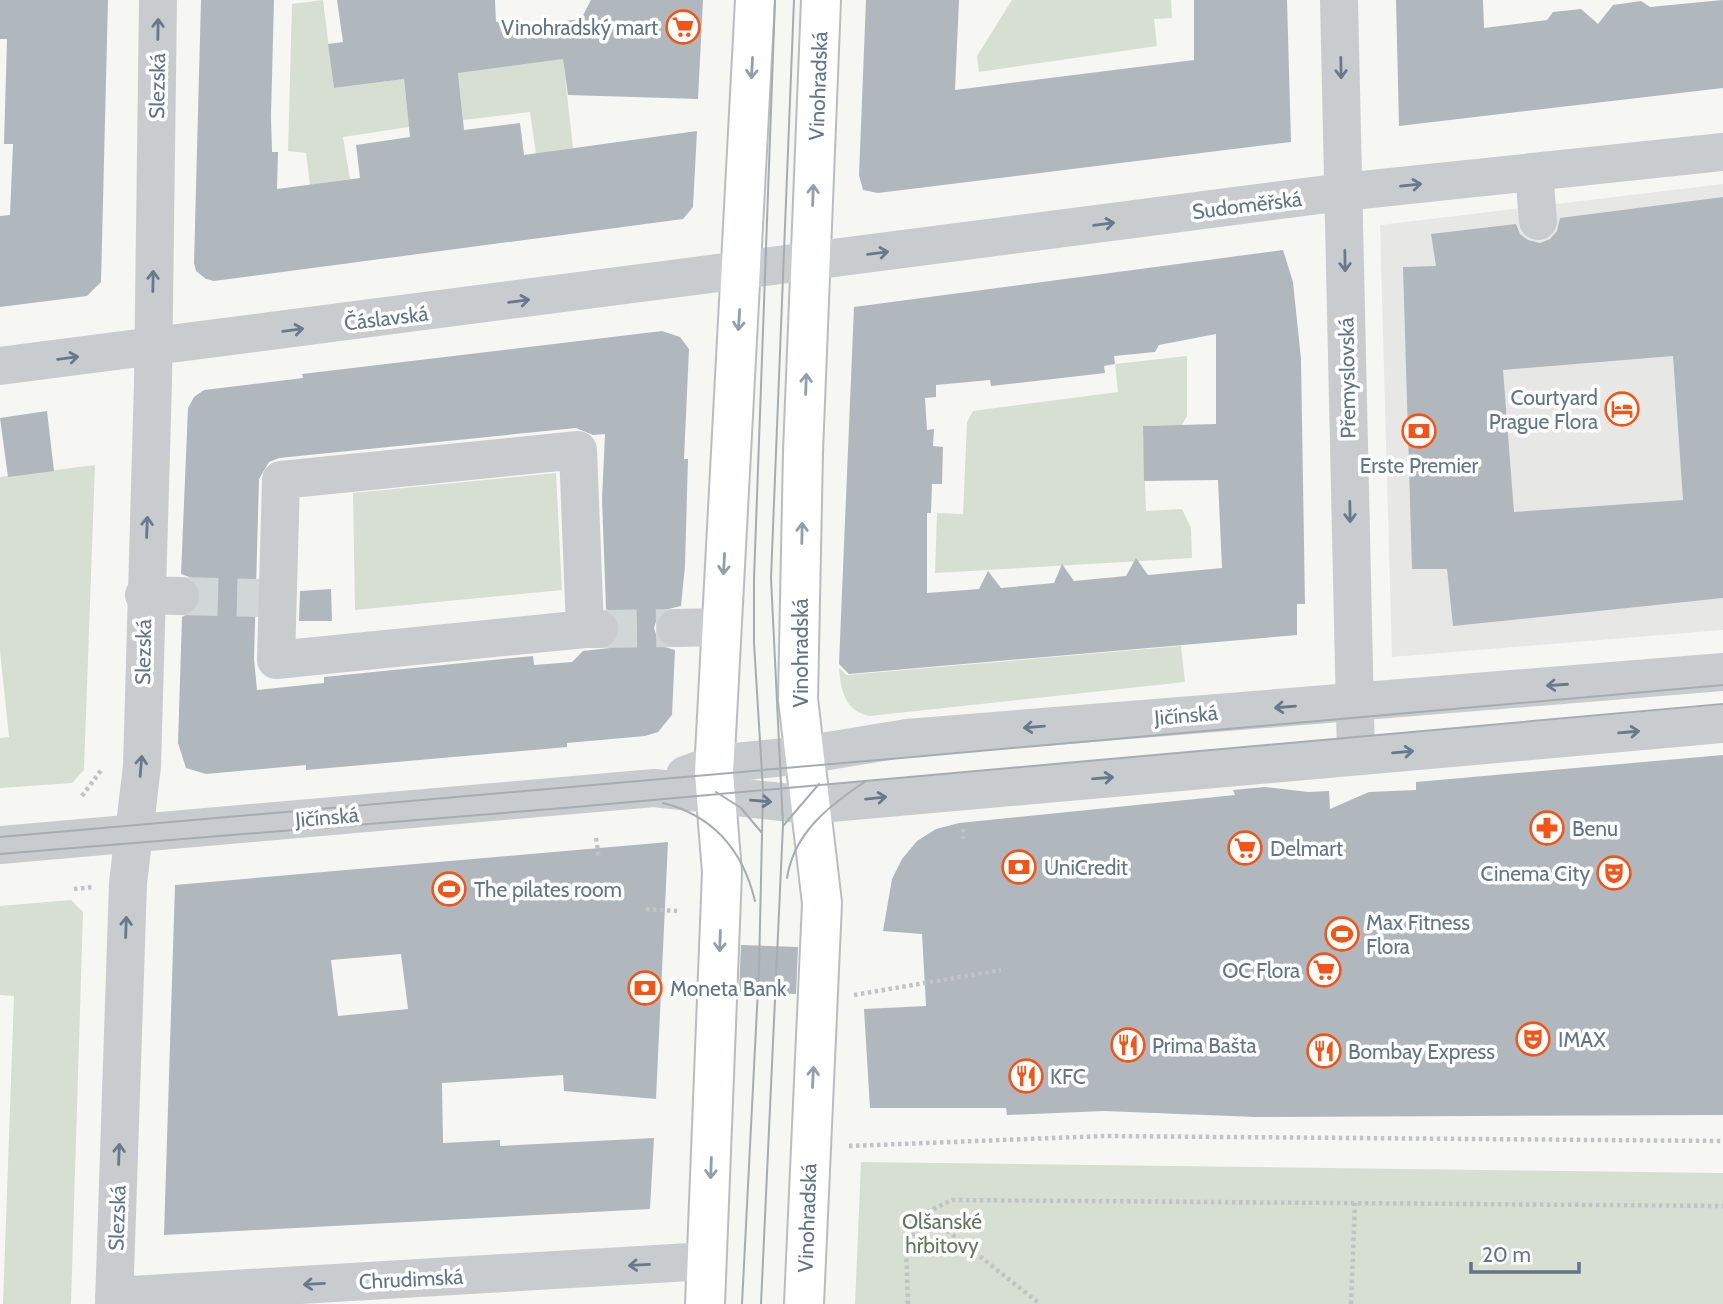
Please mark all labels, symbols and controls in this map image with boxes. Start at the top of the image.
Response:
supermarket icon: Vinohradský mart [664,8,702,46]
place label: Vinohradský mart [501,15,658,40]
one-way arrow [151,17,165,40]
street label: Vinohradská [804,31,832,141]
street label: Slezská [144,53,170,119]
one-way arrow [745,56,758,79]
one-way arrow [1334,56,1347,79]
one-way arrow [1399,178,1422,191]
one-way arrow [807,183,820,206]
street label: Sudoměřská [1191,186,1303,224]
one-way arrow [1092,217,1115,230]
one-way arrow [866,247,889,260]
one-way arrow [1338,249,1352,272]
one-way arrow [146,269,160,292]
one-way arrow [507,294,530,307]
street label: Čáslavská [342,300,430,336]
one-way arrow [732,308,745,331]
street label: Přemyslovská [1333,317,1361,439]
one-way arrow [282,323,304,336]
one-way arrow [56,352,79,365]
one-way arrow [800,372,813,395]
place label: Courtyard Prague Flora [1489,385,1598,434]
hotel icon: Courtyard Prague Flora [1603,390,1641,428]
bank icon: Erste Premier [1400,412,1438,450]
place label: Erste Premier [1360,453,1479,478]
one-way arrow [1344,501,1357,524]
one-way arrow [140,516,153,539]
one-way arrow [795,522,808,545]
one-way arrow [718,552,731,575]
street label: Vinohradská [788,598,813,708]
street label: Slezská [130,619,156,685]
one-way arrow [1546,679,1569,692]
street label: Jičínská [1152,700,1219,730]
one-way arrow [1274,701,1296,714]
one-way arrow [1023,721,1045,734]
one-way arrow [1618,725,1640,738]
one-way arrow [1391,745,1414,758]
one-way arrow [135,755,148,778]
one-way arrow [1091,771,1114,784]
one-way arrow [865,791,887,804]
one-way arrow [749,795,772,808]
street label: Jičínská [293,802,360,832]
pharmacy icon: Benu [1528,809,1566,847]
place label: Benu [1572,816,1618,841]
supermarket icon: Delmart [1226,829,1264,867]
place label: Delmart [1270,836,1343,861]
bank icon: UniCredit [1000,848,1038,886]
theatre icon: Cinema City [1595,854,1633,892]
place label: UniCredit [1044,855,1128,880]
place label: Cinema City [1481,861,1590,886]
sports icon: The pilates room [430,870,468,908]
place label: The pilates room [474,877,622,902]
place label: Max Fitness Flora [1366,910,1470,959]
one-way arrow [120,915,133,938]
sports icon: Max Fitness Flora [1323,915,1361,953]
one-way arrow [713,929,726,952]
supermarket icon: OC Flora [1305,951,1343,989]
place label: OC Flora [1222,958,1300,983]
bank icon: Moneta Bank [626,969,664,1007]
place label: Moneta Bank [670,976,787,1001]
theatre icon: IMAX [1514,1020,1552,1058]
restaurant icon: Prima Bašta [1109,1026,1147,1064]
place label: IMAX [1558,1027,1606,1052]
restaurant icon: Bombay Express [1305,1032,1343,1070]
place label: Prima Bašta [1152,1033,1257,1058]
place label: Bombay Express [1348,1039,1495,1064]
restaurant icon: KFC [1007,1057,1045,1095]
place label: KFC [1050,1064,1086,1089]
one-way arrow [807,1066,820,1088]
one-way arrow [112,1143,125,1166]
one-way arrow [704,1156,717,1179]
street label: Vinohradská [793,1163,821,1273]
street label: Slezská [103,1185,131,1251]
park label: Olšanské hřbitovy [902,1209,982,1258]
scale bar [1471,1230,1580,1274]
text: 20 m [1482,1242,1531,1267]
one-way arrow [628,1259,651,1272]
street label: Chrudimská [358,1264,464,1294]
one-way arrow [303,1278,326,1291]

